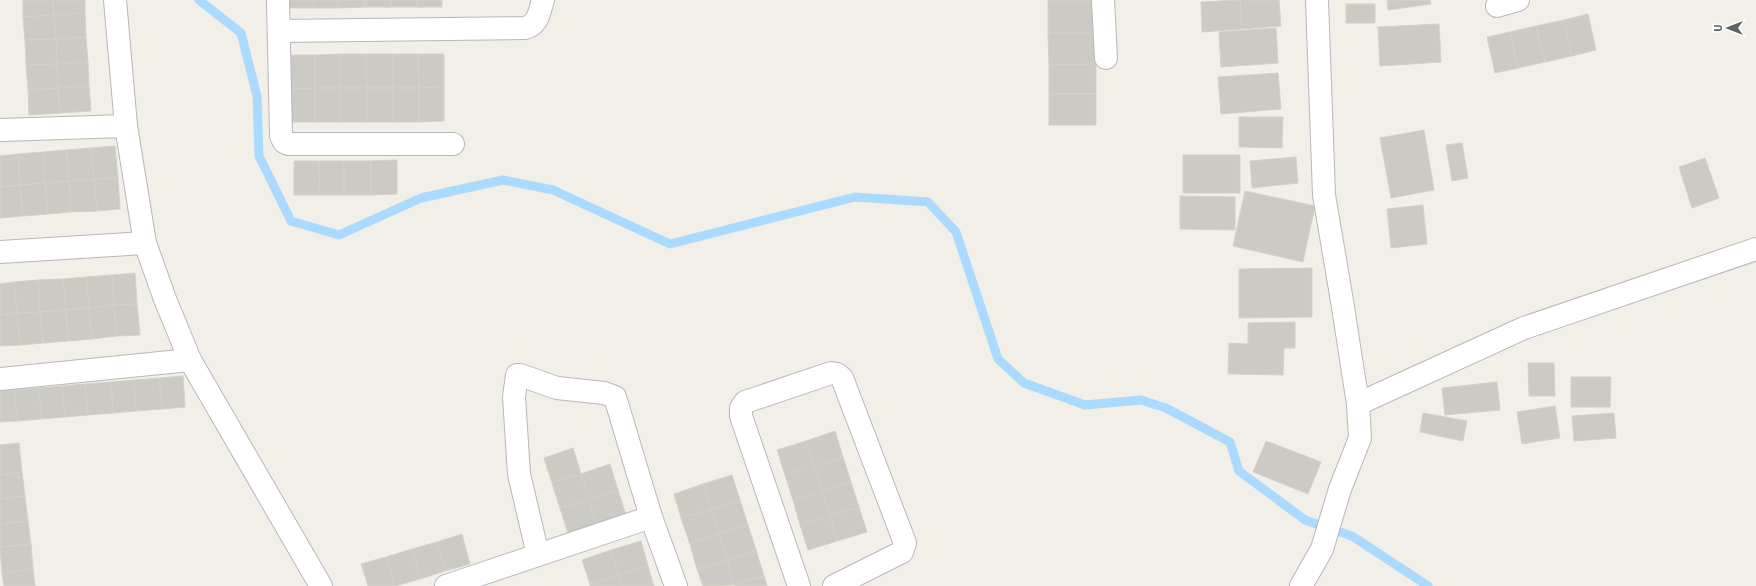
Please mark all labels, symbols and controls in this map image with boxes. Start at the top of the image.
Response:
north arrow [1708,8,1748,48]
text: U [1711,24,1725,31]

